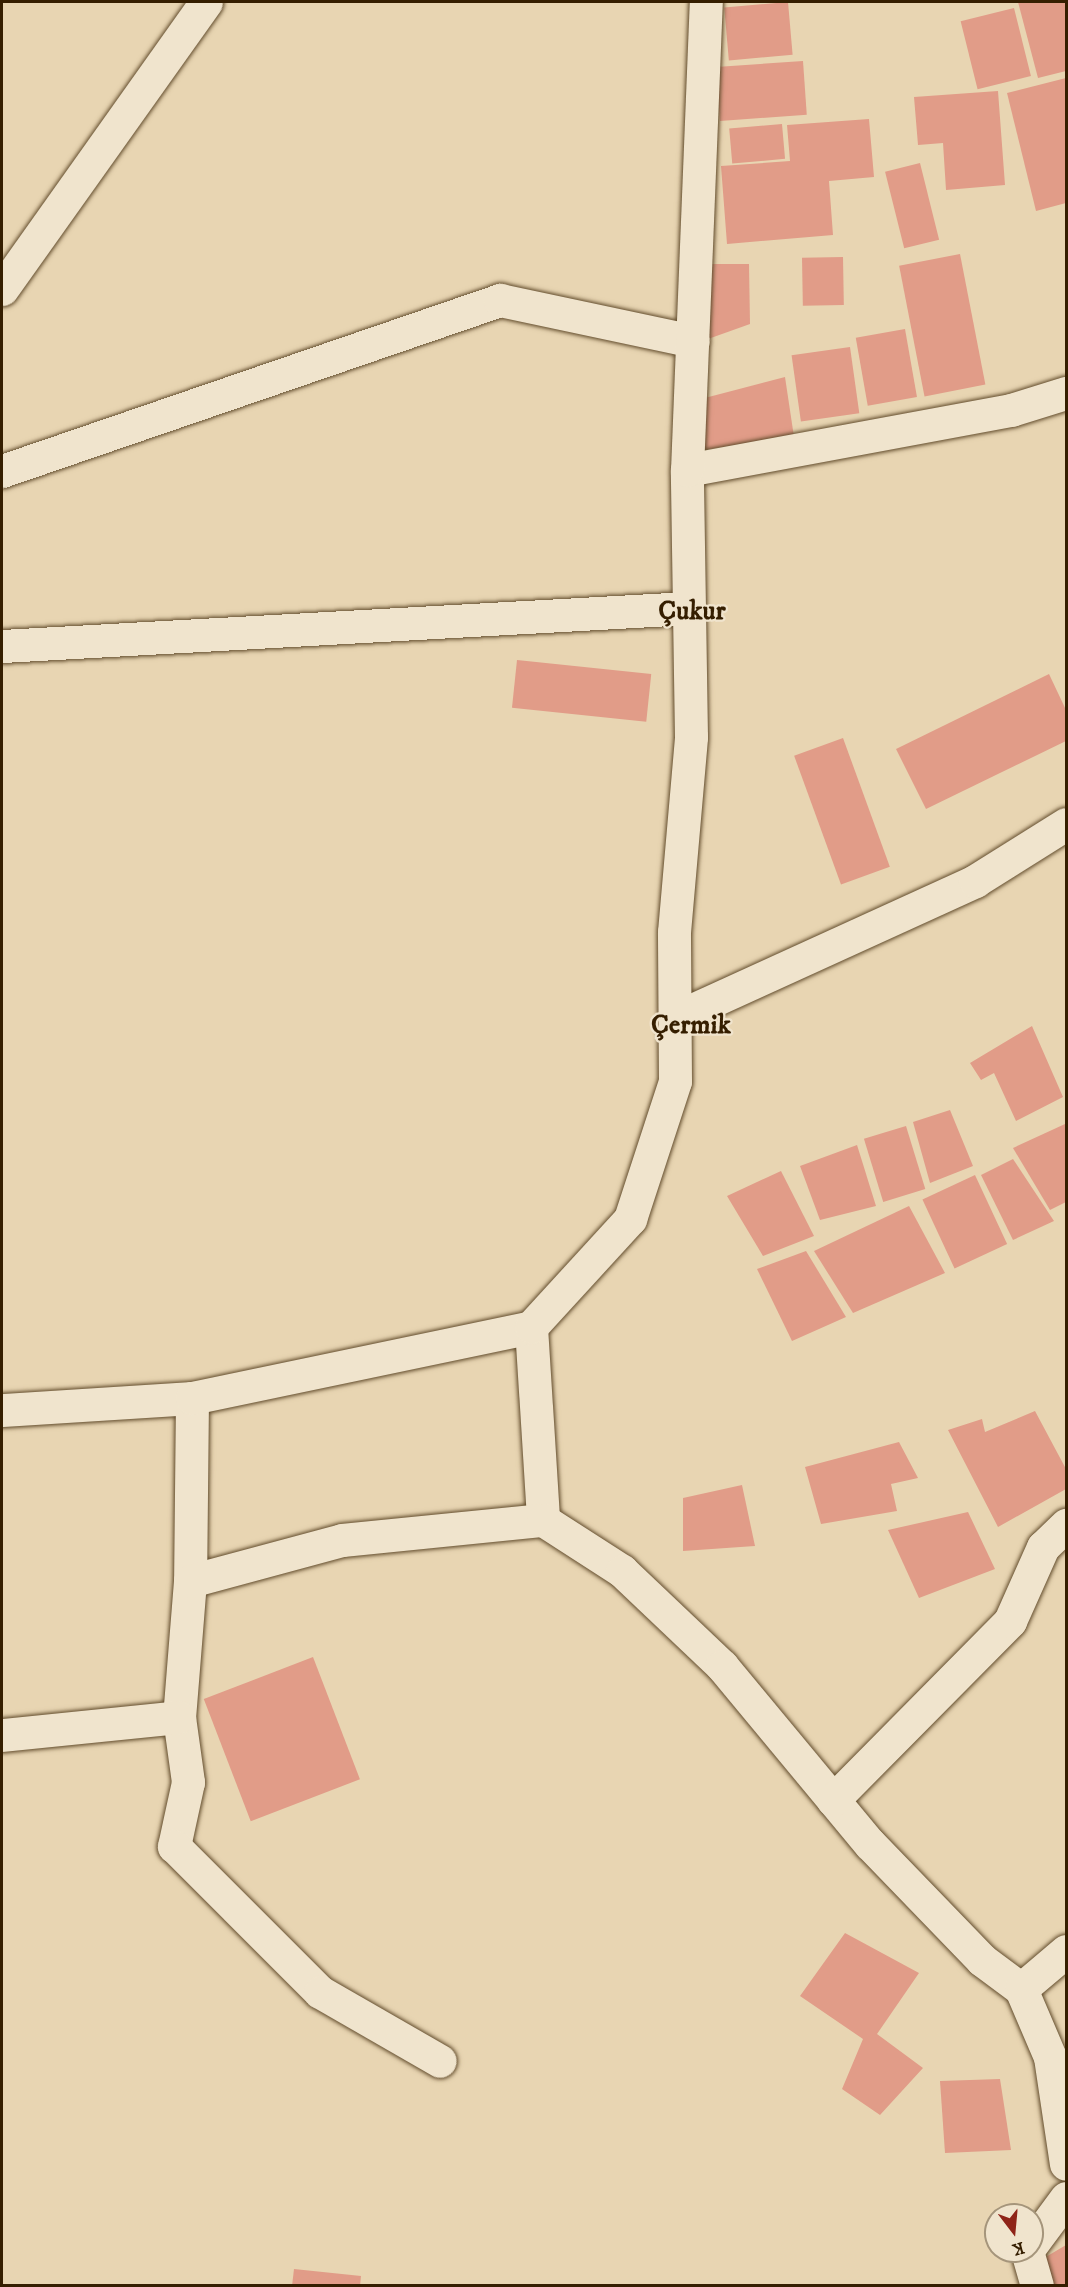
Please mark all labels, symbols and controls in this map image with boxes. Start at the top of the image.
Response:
district label: Çukur [658,596,726,628]
district label: Çermik [651,1010,731,1042]
north arrow [984,2203,1044,2263]
text: K [1010,2237,1027,2260]

